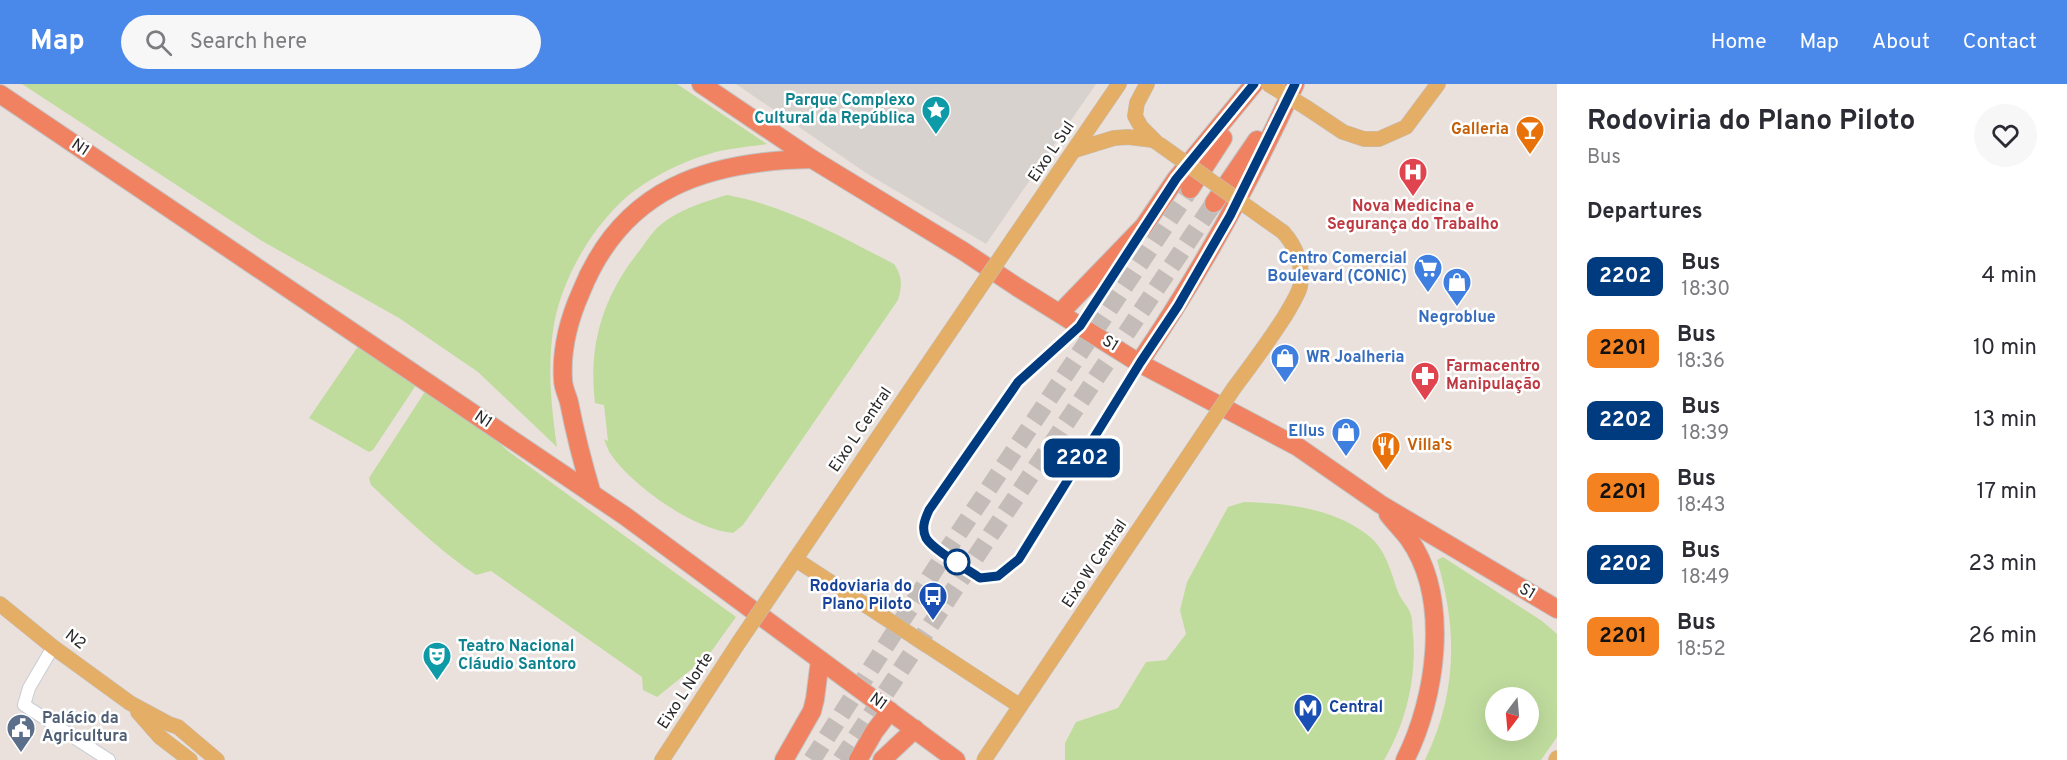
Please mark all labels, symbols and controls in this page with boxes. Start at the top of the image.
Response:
search box [121,15,541,69]
text: Map [30,24,85,60]
icon: search [142,26,175,59]
text: Search here [190,29,307,56]
text: Home [1711,29,1767,56]
text: Map [1800,29,1839,56]
text: About [1872,29,1930,56]
text: Contact [1963,29,2037,56]
place label: Parque Complexo Cultural da República [754,91,915,129]
place icon: Parque Complexo Cultural da República [920,94,952,136]
text: Rodoviria do Plano Piloto [1587,104,1915,140]
button: heart [1974,104,2037,167]
bar icon: Galleria [1514,114,1546,156]
street label: Eixo L Sul [1024,118,1080,186]
place label: Galleria [1451,120,1509,140]
street label: N1 [67,135,93,161]
text: Bus [1587,145,1621,171]
hospital icon: Nova Medicina e Segurança do Trabalho [1397,156,1429,198]
place label: Nova Medicina e Segurança do Trabalho [1327,197,1499,235]
text: Departures [1587,199,1703,226]
place label: Centro Comercial Boulevard (CONIC) [1267,249,1407,287]
text: Bus [1681,250,1720,277]
supermarket icon: Centro Comercial Boulevard (CONIC) [1412,252,1444,294]
text: 2202 [1599,263,1651,290]
text: 4 min [1982,263,2037,290]
shop icon: Negroblue [1441,266,1473,308]
text: 18:30 [1681,277,1730,303]
place label: Negroblue [1418,308,1496,328]
text: Bus [1677,322,1716,349]
street label: S1 [1098,331,1122,357]
text: 2201 [1599,335,1647,362]
text: 10 min [1973,335,2037,362]
shop icon: WR Joalheria [1269,342,1301,384]
place label: WR Joalheria [1306,348,1405,368]
text: 18:36 [1677,349,1725,375]
place label: Farmacentro Manipulação [1446,357,1541,395]
pharmacy icon: Farmacentro Manipulação [1409,360,1441,402]
street label: Eixo L Central [825,384,897,476]
text: Bus [1681,394,1720,421]
street label: N1 [470,407,496,433]
text: 2202 [1599,407,1651,434]
text: 13 min [1974,407,2037,434]
shop icon: Ellus [1330,416,1362,458]
text: 18:39 [1681,421,1729,447]
place label: Ellus [1288,422,1325,442]
restaurant icon: Villa's [1370,430,1402,472]
place label: Villa's [1407,436,1453,456]
line badge: 2202 [1040,438,1124,478]
text: 2202 [1056,445,1108,472]
text: Bus [1677,466,1716,493]
text: 2201 [1599,479,1647,506]
text: 17 min [1977,479,2037,506]
text: 18:43 [1677,493,1726,519]
street label: Eixo W Central [1058,516,1132,612]
text: Bus [1681,538,1720,565]
unlabelled marker [944,549,970,575]
text: 2202 [1599,551,1651,578]
text: 23 min [1969,551,2037,578]
text: 18:49 [1681,565,1730,591]
place label: Rodoviaria do Plano Piloto [809,577,912,615]
street label: S1 [1515,579,1539,605]
bus stop icon: Rodoviaria do Plano Piloto [917,580,949,622]
text: Bus [1677,610,1716,637]
text: 2201 [1599,623,1647,650]
text: 26 min [1969,623,2037,650]
street label: N2 [61,626,89,654]
place label: Teatro Nacional Cláudio Santoro [458,637,576,675]
text: 18:52 [1677,637,1726,663]
theatre icon: Teatro Nacional Cláudio Santoro [421,640,453,682]
street label: Eixo L Norte [654,649,718,733]
north arrow [1485,687,1539,741]
map controls [1485,687,1539,741]
street label: N1 [865,689,891,715]
metro station icon: Central [1292,692,1324,734]
place label: Central [1329,698,1383,718]
place label: Palácio da Agricultura [42,709,128,747]
public building icon: Palácio da Agricultura [5,712,37,754]

